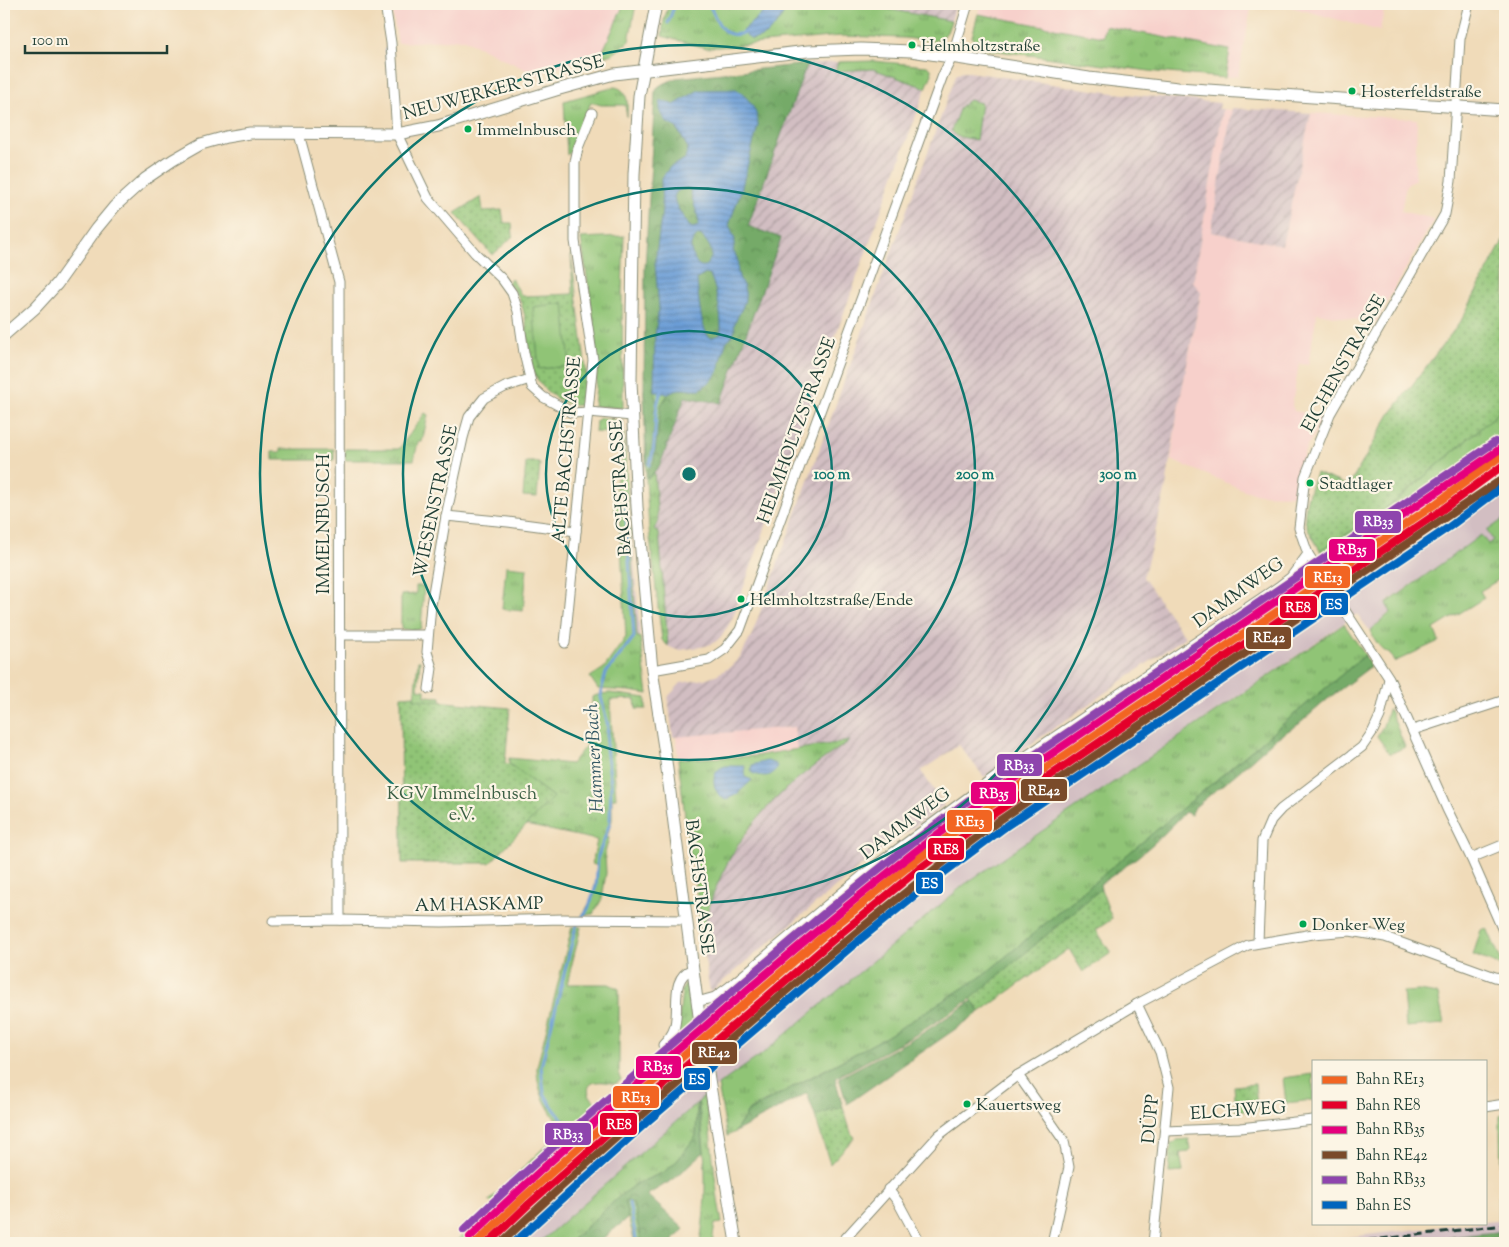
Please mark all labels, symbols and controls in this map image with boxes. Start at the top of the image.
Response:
scale bar [25,22,168,54]
text: 100 m [32,31,69,52]
place label: Helmholtzstraße [921,35,1041,59]
marker: Helmholtzstraße [907,40,917,50]
street label: NEUWERKER STRASSE [400,50,607,128]
place label: Hosterfeldstraße [1361,81,1482,105]
marker: Hosterfeldstraße [1347,86,1357,96]
place label: Immelnbusch [477,119,576,143]
marker: Immelnbusch [463,124,473,134]
street label: EICHENSTRASSE [1296,290,1393,438]
street label: HELMHOLTZSTRASSE [752,333,844,528]
street label: ALTE BACHSTRASSE [547,356,589,545]
street label: BACHSTRASSE [604,419,640,557]
street label: WIESENSTRASSE [408,422,466,580]
street label: IMMELNBUSCH [312,454,338,594]
centre of rings [680,465,698,483]
text: 100 m [814,465,851,486]
text: 200 m [956,465,995,486]
text: 300 m [1099,465,1137,486]
place label: Stadtlager [1319,473,1393,497]
marker: Stadtlager [1305,478,1315,488]
line badge: RB33 [1354,510,1402,534]
text: RB33 [1363,513,1393,533]
line badge: RB35 [1328,538,1376,562]
text: RB35 [1337,541,1367,561]
street label: DAMMWEG [1188,552,1290,635]
line badge: RE13 [1304,565,1351,589]
text: RE13 [1314,569,1343,589]
place label: Helmholtzstraße/Ende [750,589,913,613]
line badge: ES [1320,592,1349,616]
marker: Helmholtzstraße/Ende [736,594,746,604]
line badge: RE8 [1279,595,1318,619]
text: ES [1326,596,1342,616]
text: RE8 [1285,599,1311,619]
line badge: RE42 [1245,626,1292,650]
text: RE42 [1253,629,1286,649]
water label: Hammer Bach [579,702,612,813]
line badge: RB33 [996,753,1043,777]
text: RB33 [1004,757,1034,777]
line badge: RE42 [1020,778,1068,802]
line badge: RB35 [970,781,1017,805]
park label: KGV Immelnbusch e.V. [387,782,538,829]
street label: DAMMWEG [856,782,957,867]
text: RE42 [1028,782,1061,802]
text: RB35 [979,785,1009,805]
line badge: RE13 [946,809,993,833]
text: RE13 [956,813,985,833]
street label: BACHSTRASSE [677,818,719,957]
line badge: RE8 [927,837,965,861]
text: RE8 [933,841,959,861]
line badge: ES [915,871,944,895]
text: ES [922,875,938,895]
street label: AM HASKAMP [414,892,544,920]
place label: Donker Weg [1312,914,1405,938]
marker: Donker Weg [1298,919,1308,929]
line badge: RE42 [691,1041,738,1065]
text: RE42 [698,1044,731,1064]
line badge: RB35 [635,1055,682,1079]
text: RB35 [643,1058,673,1078]
legend [1312,1060,1486,1224]
line badge: ES [683,1067,711,1091]
text: Bahn RE13 [1356,1070,1424,1091]
text: ES [689,1071,705,1091]
line badge: RE13 [612,1085,660,1109]
text: RE13 [622,1089,651,1109]
place label: Kauertsweg [976,1094,1061,1118]
street label: DÜPP [1137,1094,1167,1145]
street label: ELCHWEG [1189,1096,1287,1128]
text: Bahn RE8 [1356,1096,1421,1117]
marker: Kauertsweg [962,1099,972,1109]
line badge: RE8 [599,1112,638,1136]
text: RE8 [606,1116,632,1136]
text: Bahn RB35 [1356,1120,1425,1141]
line badge: RB33 [544,1122,592,1146]
text: RB33 [553,1126,583,1146]
text: Bahn RE42 [1356,1146,1428,1167]
text: Bahn RB33 [1356,1170,1426,1191]
text: Bahn ES [1356,1196,1411,1217]

